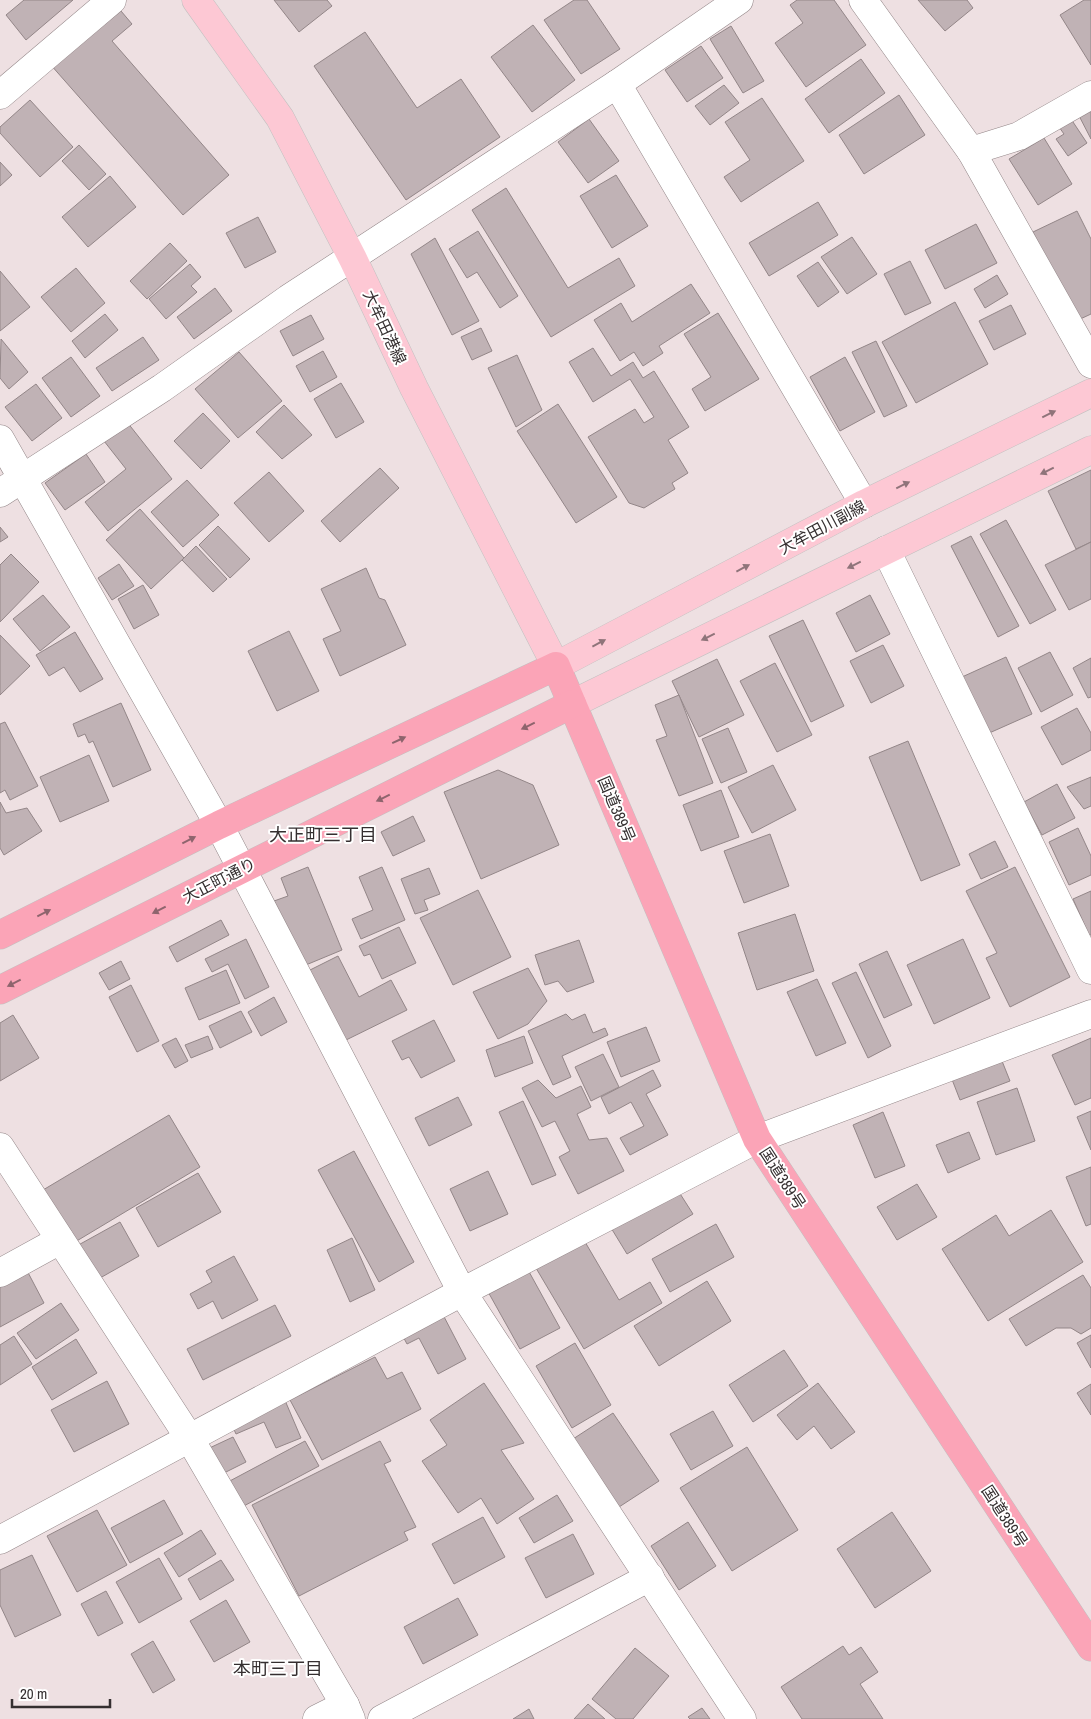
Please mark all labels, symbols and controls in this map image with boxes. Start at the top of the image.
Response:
street label: 大牟田港線 [358,286,412,368]
one-way arrow [1042,410,1056,418]
one-way arrow [1040,467,1054,475]
one-way arrow [896,481,910,489]
street label: 大牟田川副線 [774,495,870,559]
one-way arrow [847,562,861,570]
one-way arrow [736,564,750,572]
one-way arrow [701,633,715,641]
one-way arrow [592,639,606,647]
one-way arrow [521,722,535,730]
one-way arrow [391,736,406,744]
street label: 国道389号 [593,773,641,845]
one-way arrow [376,794,390,802]
district label: 大正町三丁目 [269,822,377,847]
one-way arrow [182,836,196,844]
street label: 大正町通り [178,852,260,908]
one-way arrow [152,906,166,914]
one-way arrow [36,909,51,917]
one-way arrow [7,979,21,987]
street label: 国道389号 [755,1143,811,1213]
street label: 国道389号 [977,1481,1033,1551]
district label: 本町三丁目 [233,1656,323,1681]
scale bar [12,1676,110,1708]
text: 20 m [20,1683,47,1704]

